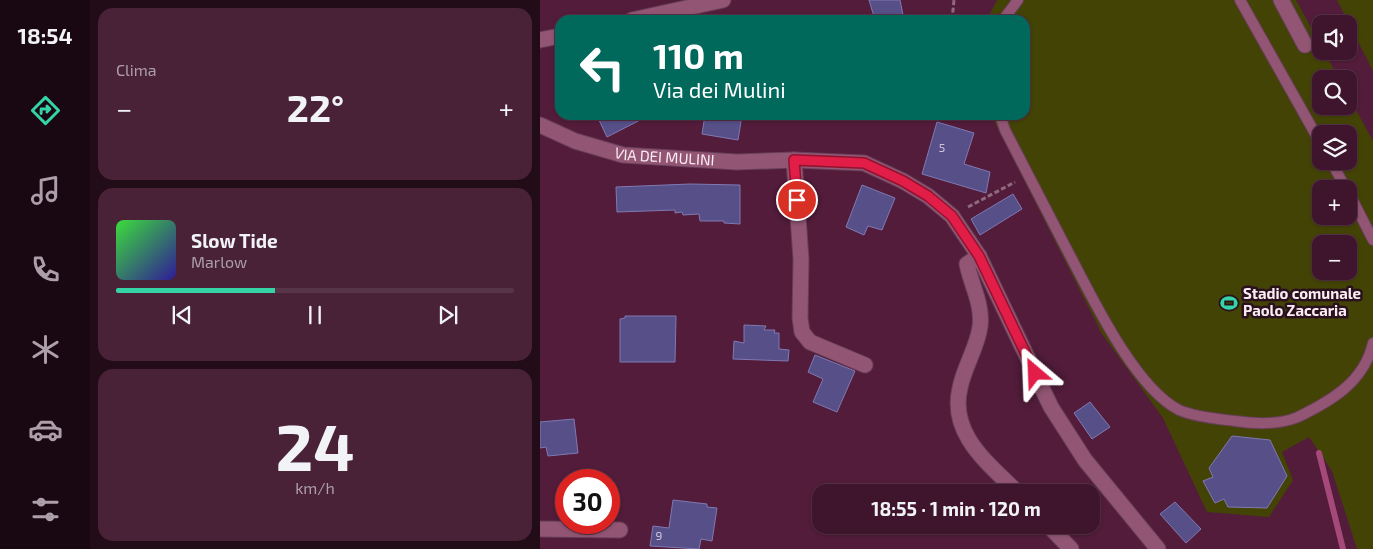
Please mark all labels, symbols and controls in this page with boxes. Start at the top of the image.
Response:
map controls [1312,15,1357,280]
button: sound [1312,15,1357,60]
text: 18:54 [17,22,73,48]
text: 110 m [653,34,744,76]
icon: left [570,35,635,100]
text: Clima [116,60,157,79]
button: search [1312,70,1357,115]
text: Via dei Mulini [653,76,786,102]
text: 22° [287,84,344,130]
text: − [116,91,132,125]
text: + [499,91,514,125]
icon: directions [28,93,63,128]
button: layers [1312,125,1357,170]
house number: 5 [939,140,945,154]
street label: VIA DEI MULINI [612,143,715,169]
icon: music [28,173,63,208]
pin [776,179,818,221]
button: + [1312,180,1357,225]
icon: arrive [783,186,811,214]
text: Slow Tide [191,229,278,252]
button: − [1312,235,1357,280]
icon: phone [28,252,63,287]
text: Marlow [191,252,247,271]
place label: Stadio comunale Paolo Zaccaria [1243,284,1361,319]
sports icon: Stadio comunale Paolo Zaccaria [1219,293,1239,313]
icon: previous [168,301,196,329]
icon: pause [301,301,329,329]
icon: next [434,301,462,329]
icon: climate [28,332,63,367]
position arrow [1008,346,1060,398]
text: 24 [275,406,355,484]
icon: car [28,412,63,447]
speed limit sign: 30 [555,469,620,534]
text: km/h [295,478,335,497]
icon: filters [28,492,63,527]
text: 18:55 · 1 min · 120 m [871,497,1041,520]
house number: 9 [656,528,663,542]

